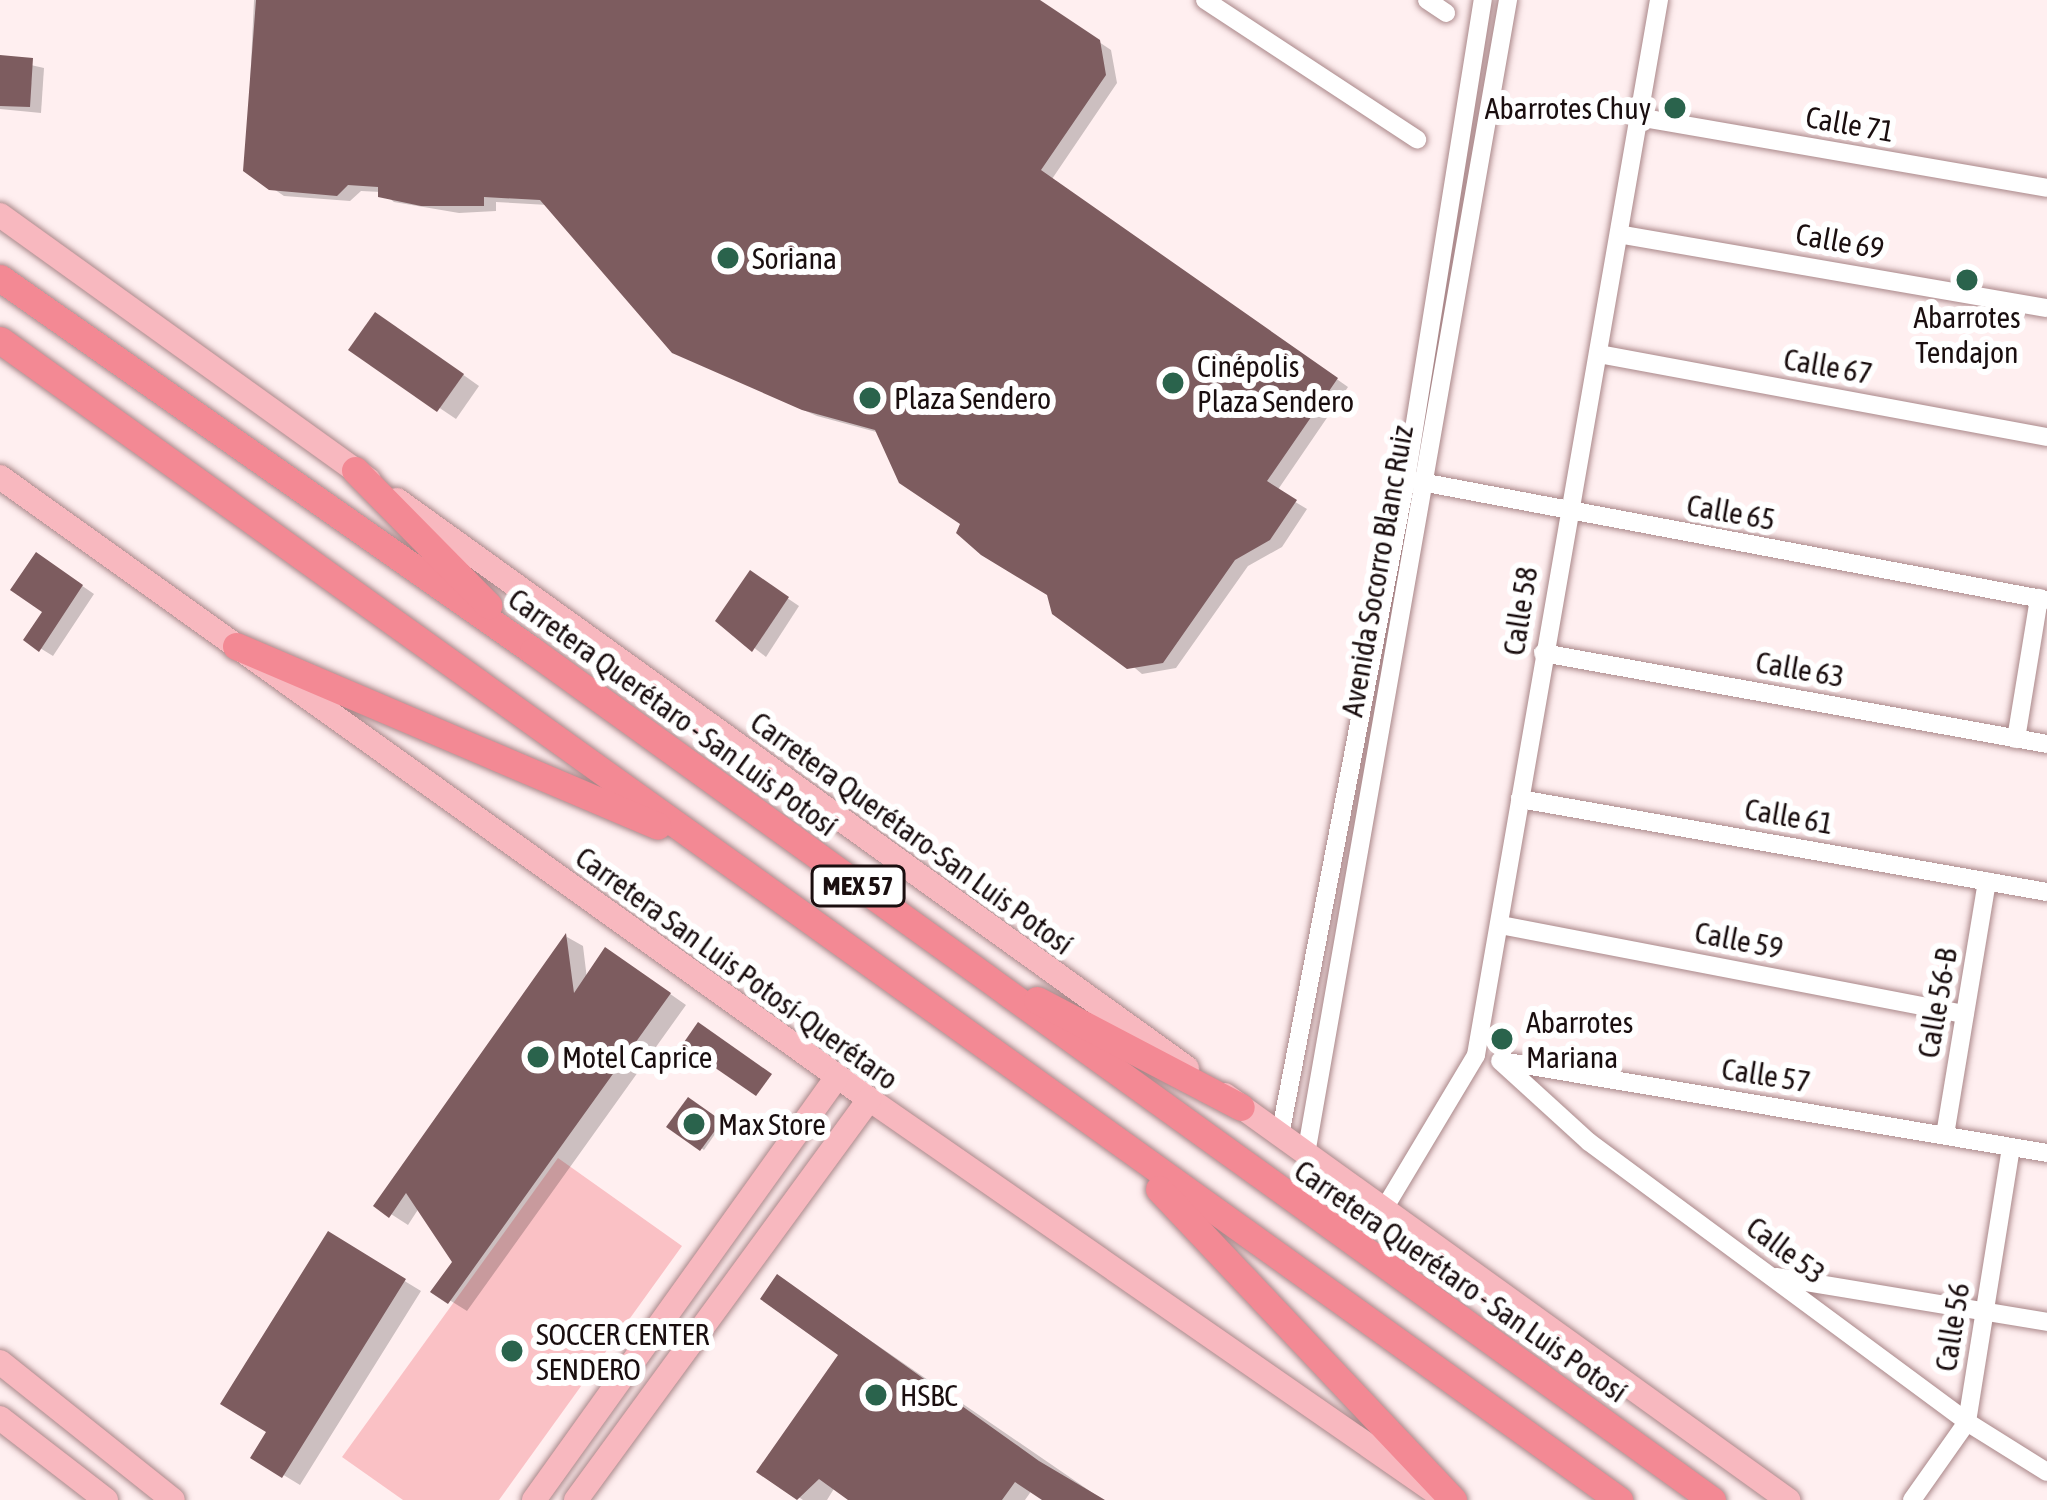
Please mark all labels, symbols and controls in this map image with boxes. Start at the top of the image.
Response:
place label: Abarrotes Chuy [1485,90,1651,126]
marker: Abarrotes Chuy [1662,95,1688,121]
street label: Calle 71 [1803,99,1897,149]
street label: Calle 69 [1793,216,1887,266]
place label: Soriana [752,240,837,276]
marker: Soriana [715,245,741,271]
marker: Abarrotes Tendajon [1954,267,1980,293]
place label: Abarrotes Tendajon [1913,299,2021,370]
street label: Calle 67 [1781,341,1875,391]
place label: Cinépolis Plaza Sendero [1197,348,1354,418]
marker: Cinépolis Plaza Sendero [1160,370,1186,396]
place label: Plaza Sendero [894,380,1051,416]
marker: Plaza Sendero [857,385,883,411]
street label: Avenida Socorro Blanc Ruiz [1334,423,1420,719]
street label: Calle 65 [1684,487,1778,537]
street label: Calle 58 [1495,564,1545,658]
street label: Carretera Querétaro - San Luis Potosí [502,581,844,843]
street label: Calle 63 [1753,644,1847,694]
street label: Carretera Querétaro-San Luis Potosí [744,704,1080,962]
street label: Calle 61 [1742,791,1836,841]
street label: Carretera San Luis Potosí-Querétaro [569,839,905,1097]
road number: MEX 57 [810,865,906,907]
street label: Calle 59 [1692,914,1786,966]
street label: Calle 56-B [1910,945,1964,1061]
place label: Abarrotes Mariana [1526,1004,1633,1074]
marker: Abarrotes Mariana [1489,1026,1515,1052]
place label: Motel Caprice [562,1039,712,1075]
marker: Motel Caprice [525,1044,551,1070]
street label: Calle 57 [1719,1050,1813,1100]
place label: Max Store [718,1106,826,1142]
marker: Max Store [681,1111,707,1137]
street label: Carretera Querétaro - San Luis Potosí [1288,1152,1634,1410]
street label: Calle 53 [1740,1209,1832,1291]
street label: Calle 56 [1927,1280,1977,1374]
place label: SOCCER CENTER SENDERO [536,1316,709,1386]
marker: SOCCER CENTER SENDERO [499,1338,525,1364]
place label: HSBC [900,1377,958,1413]
marker: HSBC [863,1382,889,1408]

